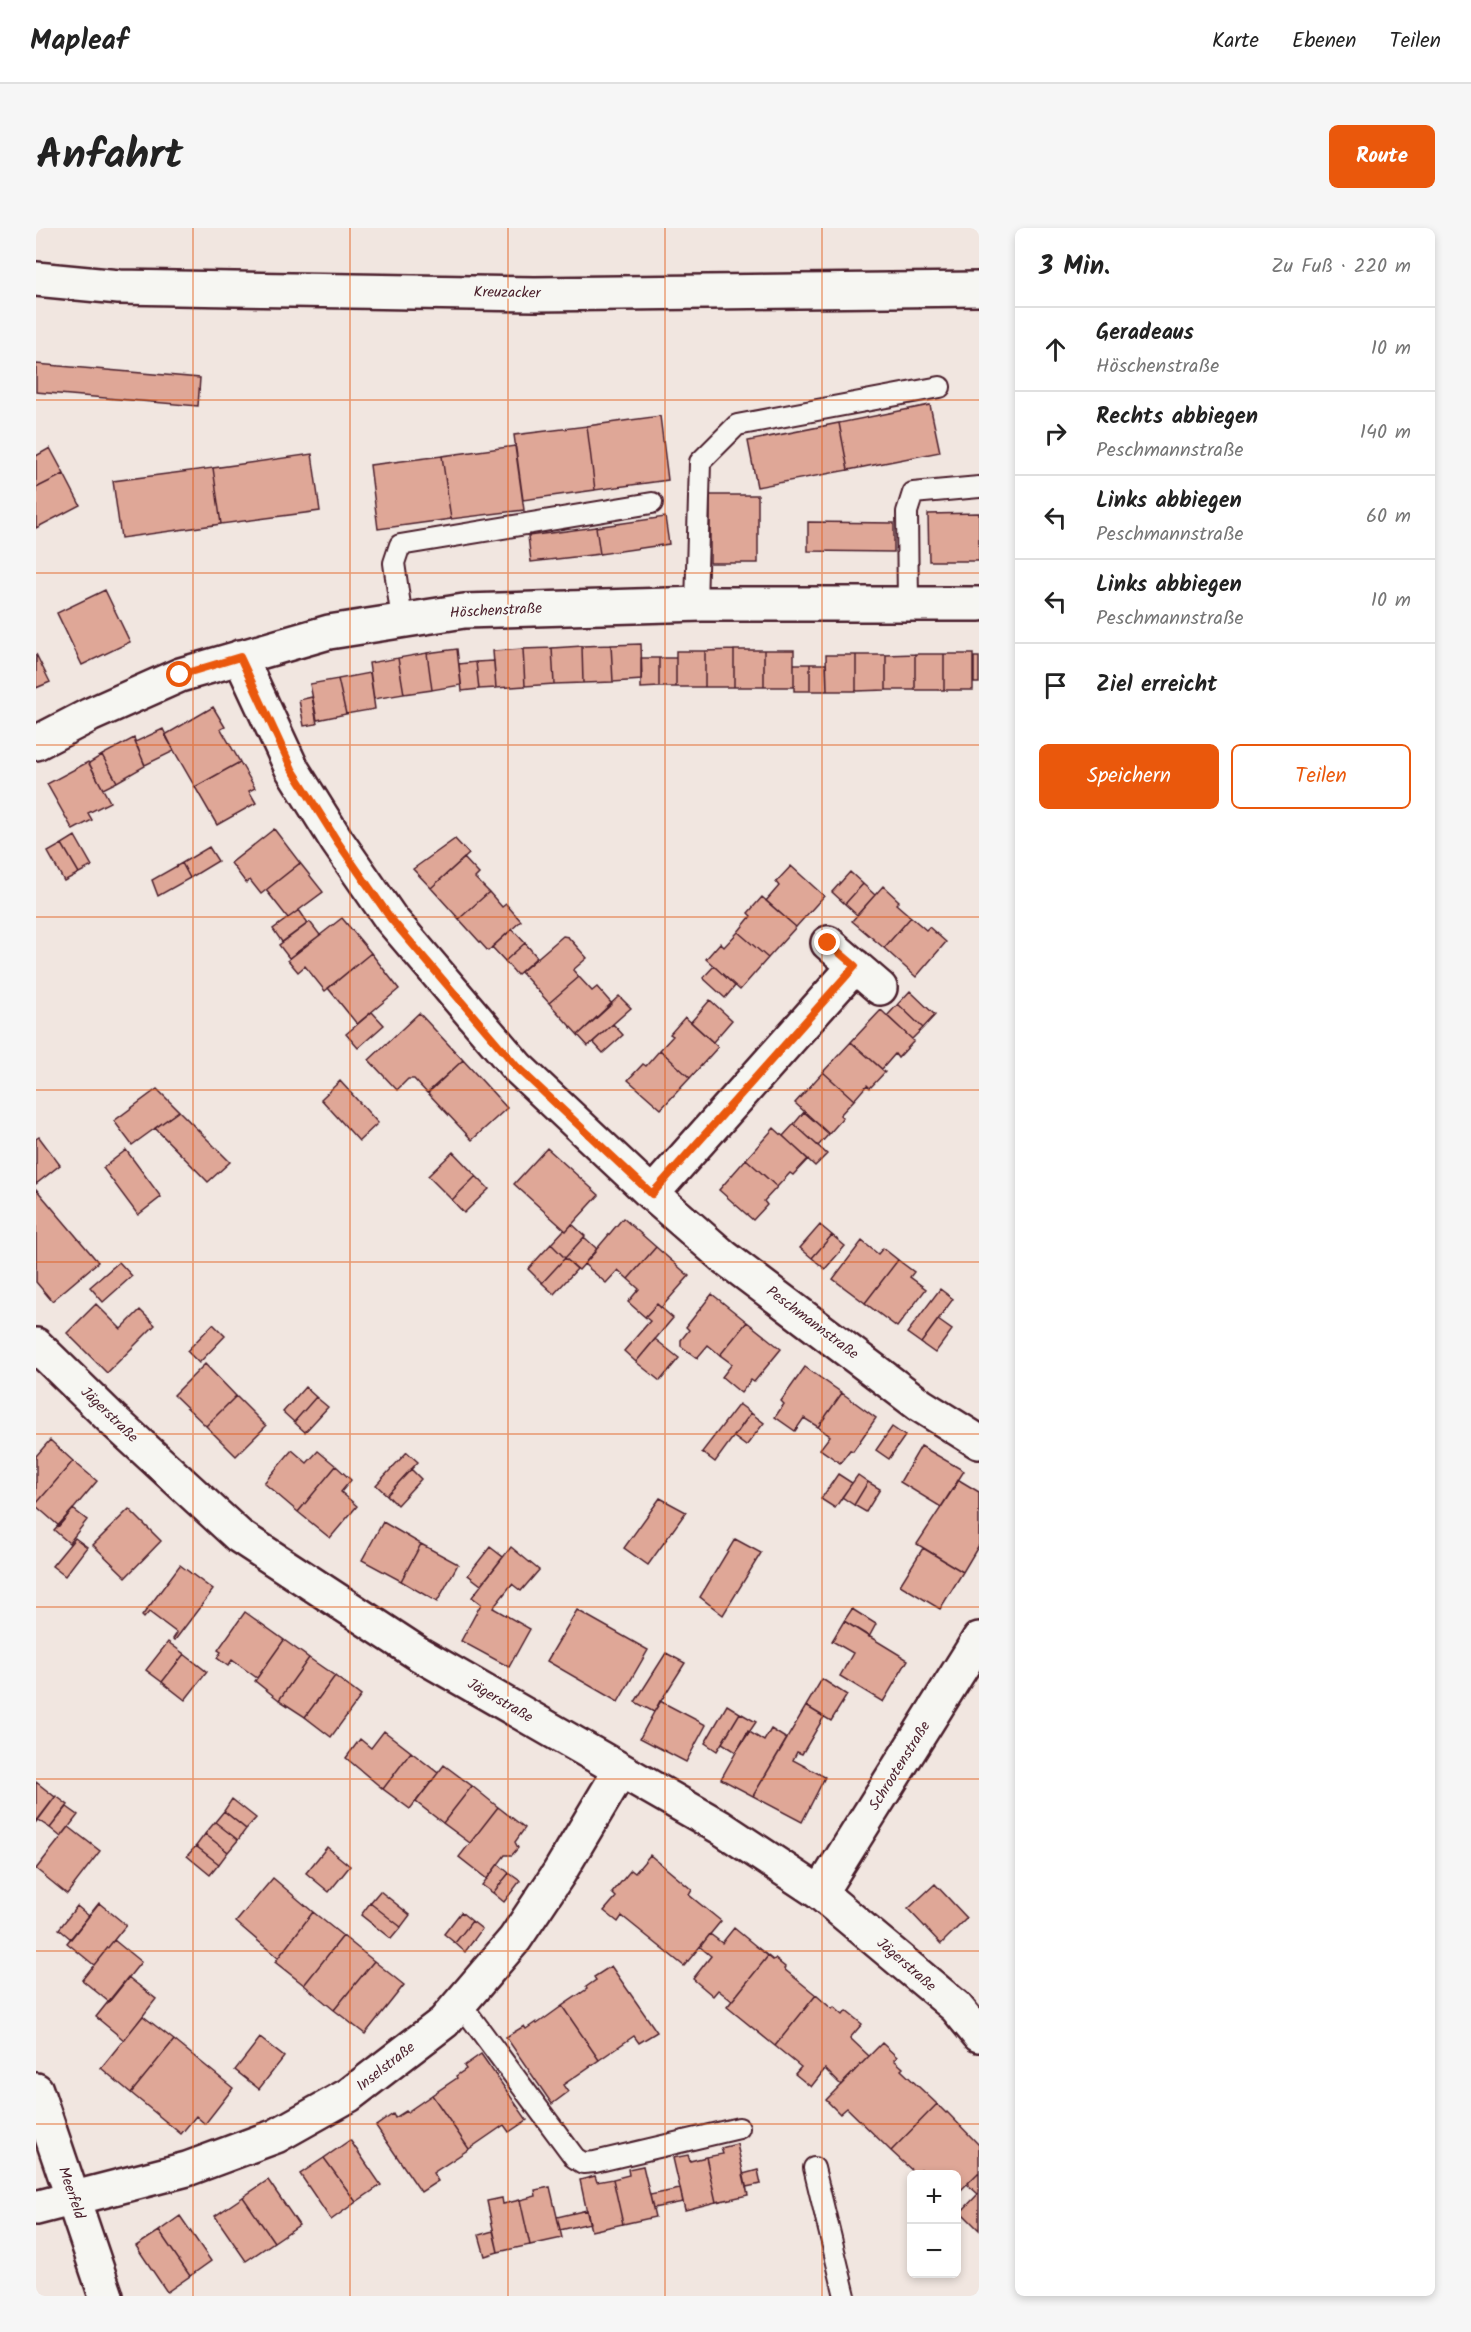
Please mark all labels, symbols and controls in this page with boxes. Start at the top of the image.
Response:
text: Mapleaf [30,19,128,64]
text: Karte [1212,25,1259,58]
text: Ebenen [1292,25,1357,58]
text: Teilen [1390,25,1441,58]
text: Anfahrt [36,123,183,190]
button: Route [1329,125,1435,188]
text: 3 Min. [1039,246,1110,288]
text: Zu Fuß · 220 m [1271,251,1411,283]
street label: Kreuzacker [473,280,542,306]
text: Geradeaus [1096,316,1194,351]
icon: ahead [1039,333,1072,366]
text: 10 m [1371,333,1411,365]
text: Höschenstraße [1096,351,1219,383]
text: Rechts abbiegen [1096,400,1258,435]
icon: right [1039,417,1072,450]
text: 140 m [1360,417,1411,449]
text: Peschmannstraße [1096,435,1244,467]
text: Links abbiegen [1096,484,1242,519]
icon: left [1039,501,1072,534]
text: 60 m [1366,501,1411,533]
text: Peschmannstraße [1096,519,1244,551]
text: Links abbiegen [1096,568,1242,603]
icon: left [1039,585,1072,618]
text: 10 m [1371,585,1411,617]
street label: Höschenstraße [449,597,543,625]
text: Peschmannstraße [1096,603,1244,635]
route start [166,661,192,687]
text: Ziel erreicht [1096,668,1217,703]
icon: arrive [1039,669,1072,702]
button: Speichern [1039,744,1219,809]
button: Teilen [1231,744,1411,809]
route end [814,929,840,955]
street label: Peschmannstraße [761,1280,864,1366]
street label: Jägerstraße [75,1381,144,1449]
street label: Jägerstraße [463,1672,538,1730]
street label: Schrootenstraße [863,1716,937,1815]
street label: Jägerstraße [871,1932,941,1998]
street label: Inselstraße [351,2036,421,2098]
street label: Meerfeld [51,2164,91,2223]
map controls [907,2170,961,2278]
button: + [907,2170,961,2224]
button: − [907,2224,961,2278]

